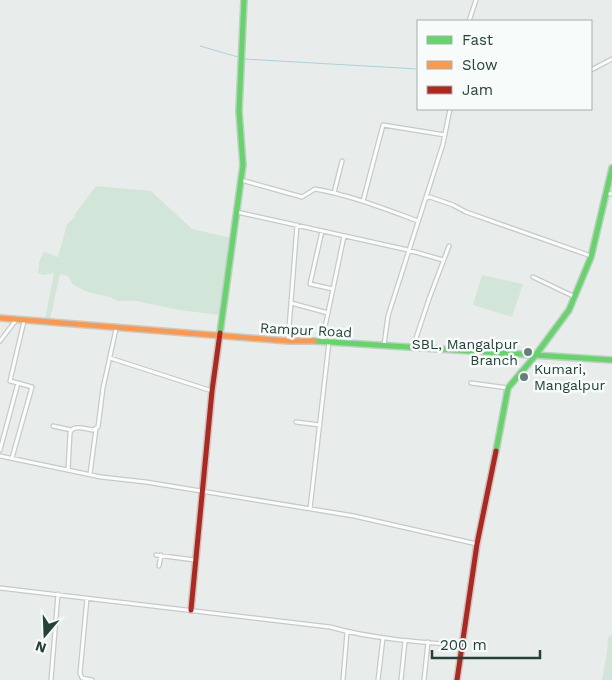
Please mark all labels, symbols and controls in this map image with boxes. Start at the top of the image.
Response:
legend [417,20,592,110]
text: Fast [462,31,494,49]
text: Slow [462,56,498,74]
text: Jam [462,81,493,99]
street label: Rampur Road [259,320,353,340]
place label: SBL, Mangalpur Branch [412,336,518,368]
marker: SBL, Mangalpur Branch [522,346,534,358]
place label: Kumari, Mangalpur [534,361,606,393]
marker: Kumari, Mangalpur [518,371,530,383]
north arrow [20,610,70,660]
scale bar [432,628,540,660]
text: 200 m [440,636,487,654]
text: N [33,638,48,657]

